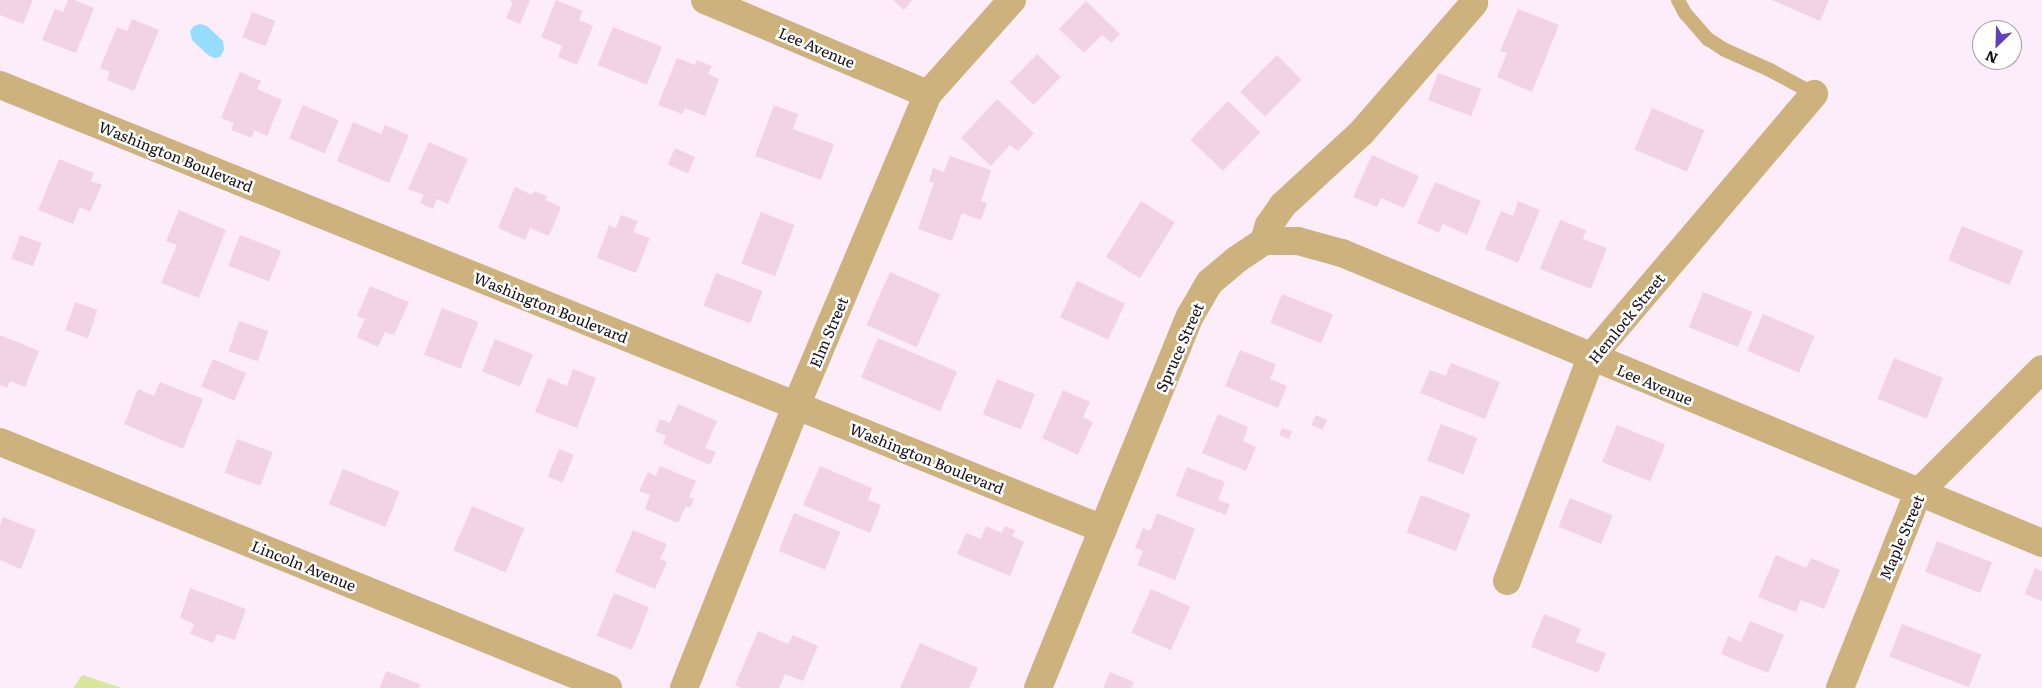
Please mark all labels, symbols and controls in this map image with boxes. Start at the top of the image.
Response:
north arrow [1972,20,2022,70]
street label: Lee Avenue [776,23,858,71]
text: N [1982,46,2001,69]
street label: Washington Boulevard [96,117,256,195]
street label: Washington Boulevard [471,268,631,346]
street label: Hemlock Street [1584,269,1668,367]
street label: Elm Street [805,294,851,370]
street label: Spruce Street [1151,300,1207,394]
street label: Lee Avenue [1614,360,1696,408]
street label: Washington Boulevard [847,419,1007,497]
street label: Maple Street [1875,492,1927,582]
street label: Lincoln Avenue [249,536,359,594]

